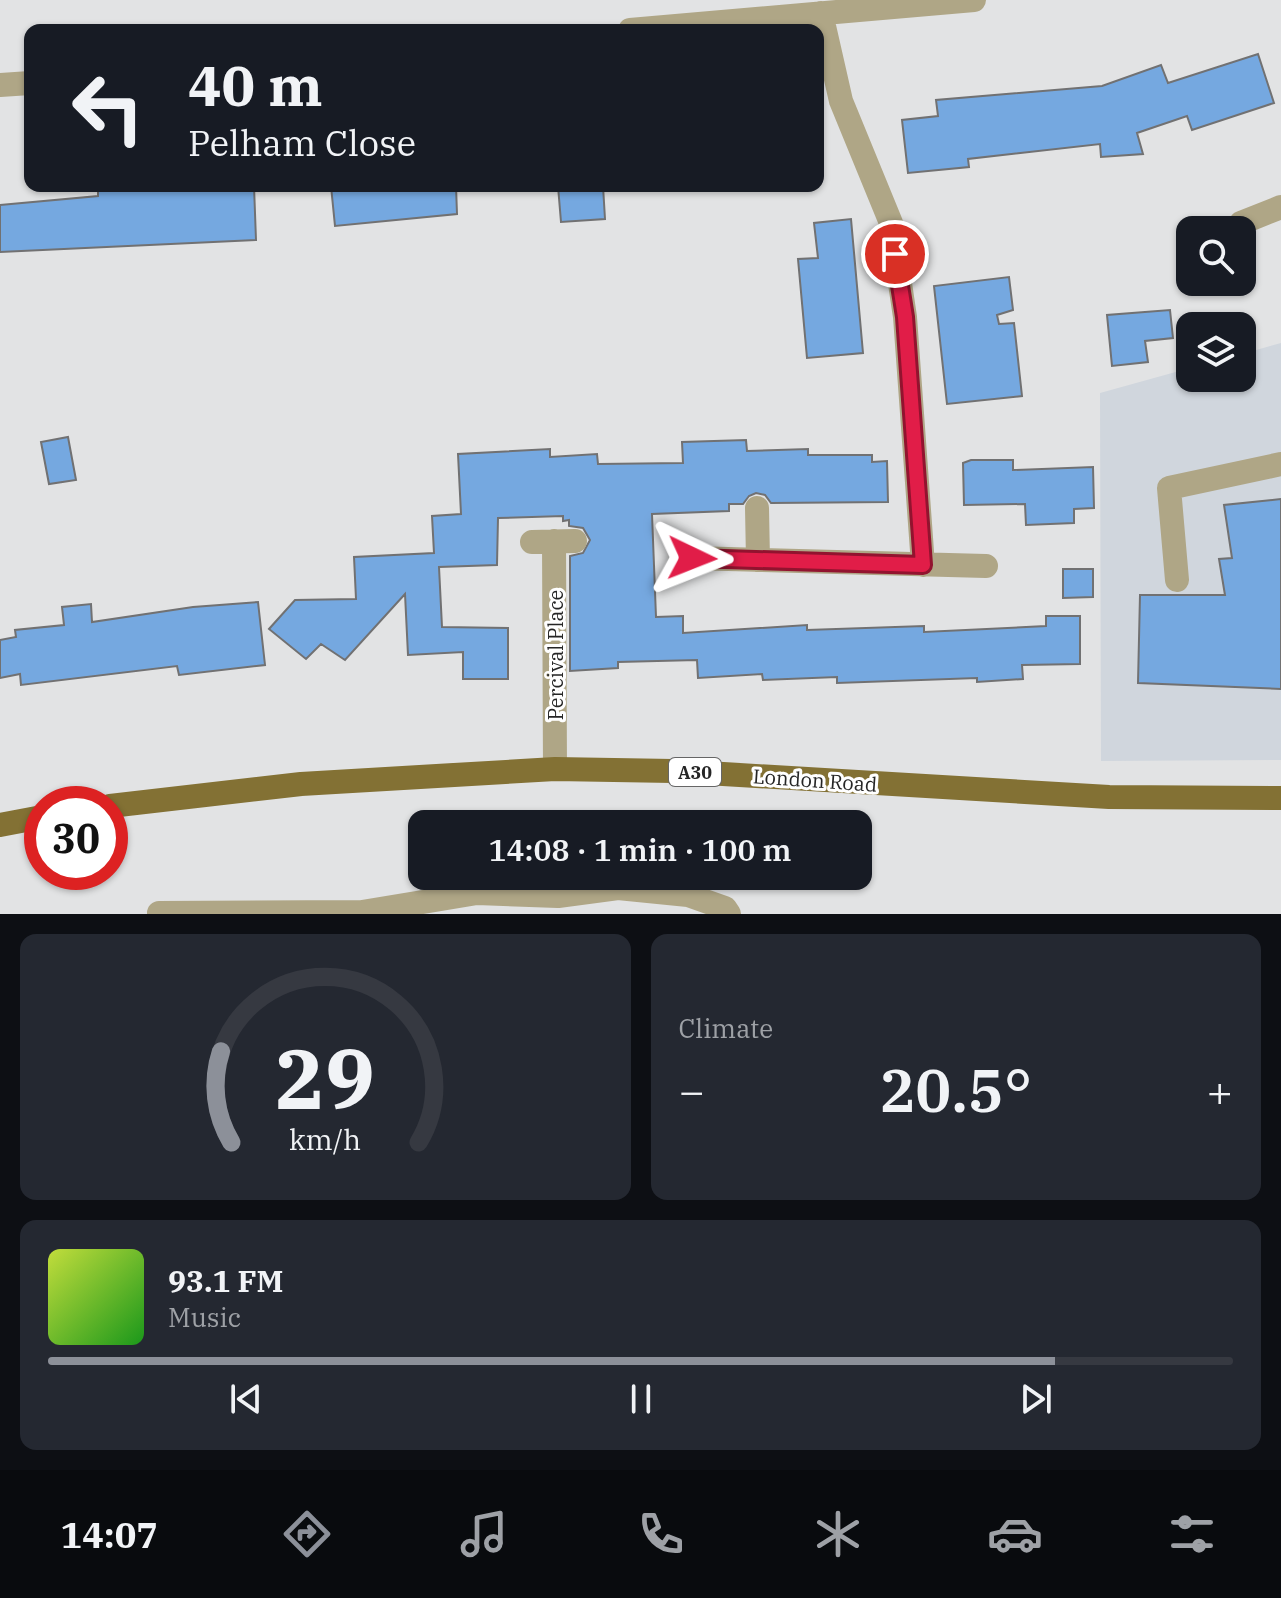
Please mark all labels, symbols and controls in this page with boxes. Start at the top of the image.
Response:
text: 40 m [188,49,323,121]
icon: left [56,56,160,160]
text: Pelham Close [188,119,416,166]
map controls [1176,216,1256,392]
button: search [1176,216,1256,296]
pin [861,220,929,288]
icon: arrive [873,232,917,276]
button: layers [1176,312,1256,392]
position arrow [650,516,734,600]
street label: Percival Place [542,590,569,720]
road number: A30 [669,758,721,786]
street label: London Road [752,762,878,798]
speed limit sign: 30 [24,786,128,890]
text: 14:08 · 1 min · 100 m [489,830,791,869]
text: Climate [679,1011,773,1045]
text: 29 [275,1024,375,1132]
text: 20.5° [879,1050,1032,1129]
text: − [679,1062,705,1119]
text: + [1207,1062,1233,1119]
text: km/h [289,1121,361,1158]
text: 93.1 FM [168,1261,283,1300]
text: Music [168,1300,241,1334]
icon: previous [224,1377,268,1421]
icon: pause [619,1377,663,1421]
icon: next [1014,1377,1058,1421]
icon: directions [279,1506,335,1562]
icon: music [456,1506,512,1562]
icon: phone [633,1506,689,1562]
icon: climate [810,1506,866,1562]
icon: car [987,1506,1043,1562]
icon: filters [1164,1506,1220,1562]
text: 14:07 [61,1511,158,1558]

